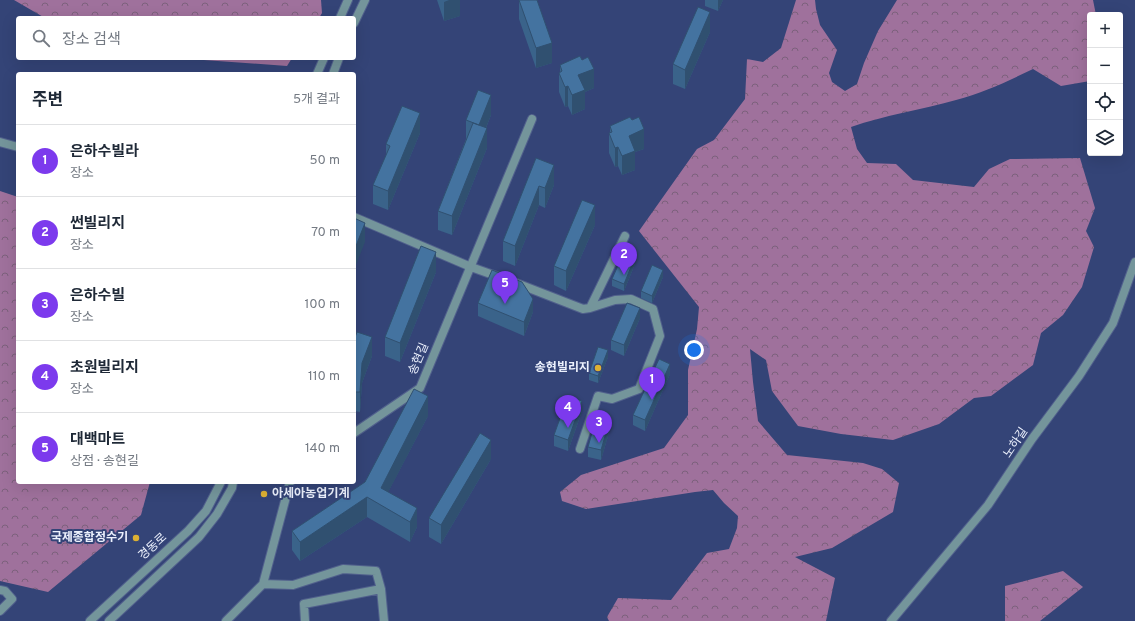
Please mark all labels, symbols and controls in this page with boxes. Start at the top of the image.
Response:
map controls [1087,12,1123,156]
button: + [1087,12,1123,48]
search box [16,16,356,60]
icon: search [30,27,52,49]
text: 장소 검색 [62,31,121,50]
button: − [1087,48,1123,84]
button: locate [1087,84,1123,120]
text: 주변 [32,90,63,112]
text: 5개 결과 [293,92,340,108]
button: layers [1087,120,1123,156]
text: 은하수빌라 [70,143,139,162]
text: 1 [42,153,48,169]
text: 50 m [310,153,340,169]
text: 장소 [70,166,94,182]
text: 썬빌리지 [70,215,125,234]
text: 2 [41,225,49,241]
text: 70 m [311,225,340,241]
text: 장소 [70,238,94,254]
pin: 2 [611,242,637,275]
pin: 5 [492,271,518,304]
text: 은하수빌 [70,287,125,306]
text: 3 [41,297,49,313]
text: 100 m [304,297,340,313]
text: 장소 [70,310,94,326]
your location [684,340,704,360]
street label: 송현길 [405,341,433,377]
text: 초원빌리지 [70,359,139,378]
place label: 송현빌리지 [535,360,590,376]
marker: 송현빌리지 [593,363,603,373]
pin: 1 [639,367,665,400]
text: 4 [41,369,49,385]
text: 110 m [308,369,340,385]
text: 장소 [70,382,94,398]
pin: 4 [555,395,581,428]
pin: 3 [586,410,612,443]
street label: 노하길 [1000,425,1032,461]
text: 대백마트 [70,431,125,450]
text: 5 [41,441,49,457]
text: 140 m [305,441,340,457]
text: 상점 · 송현길 [70,454,139,470]
place label: 아세아농업기계 [272,486,349,502]
marker: 아세아농업기계 [259,489,269,499]
place label: 국제종합정수기 [51,530,128,546]
street label: 경동로 [135,530,171,564]
marker: 국제종합정수기 [131,533,141,543]

